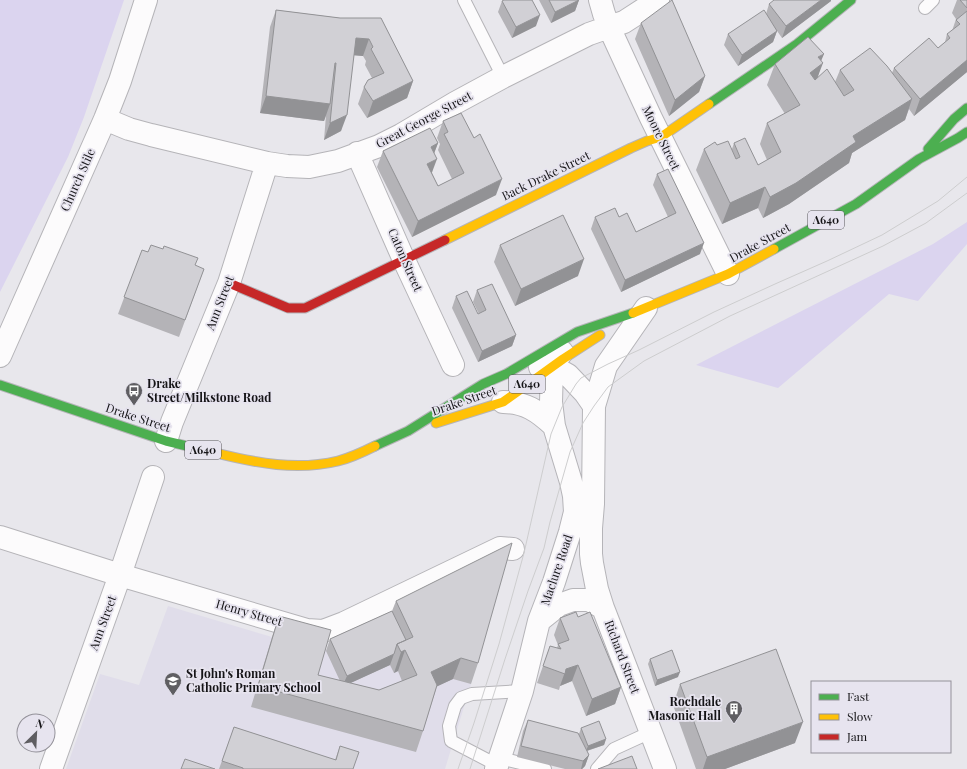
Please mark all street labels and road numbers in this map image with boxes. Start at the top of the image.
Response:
street label: Great George Street [373,87,475,151]
street label: Moore Street [639,103,685,173]
street label: Church Stile [56,146,98,213]
street label: Back Drake Street [499,146,593,203]
road number: A640 [808,211,844,229]
street label: Drake Street [726,218,794,265]
street label: Caton Street [385,226,427,294]
street label: Ann Street [201,272,237,333]
road number: A640 [509,375,545,393]
street label: Drake Street [429,381,499,419]
street label: Drake Street [104,399,174,435]
road number: A640 [185,441,221,459]
street label: Maclure Road [536,532,576,607]
street label: Ann Street [84,592,120,653]
street label: Henry Street [214,595,285,629]
street label: Richard Street [602,618,645,696]

